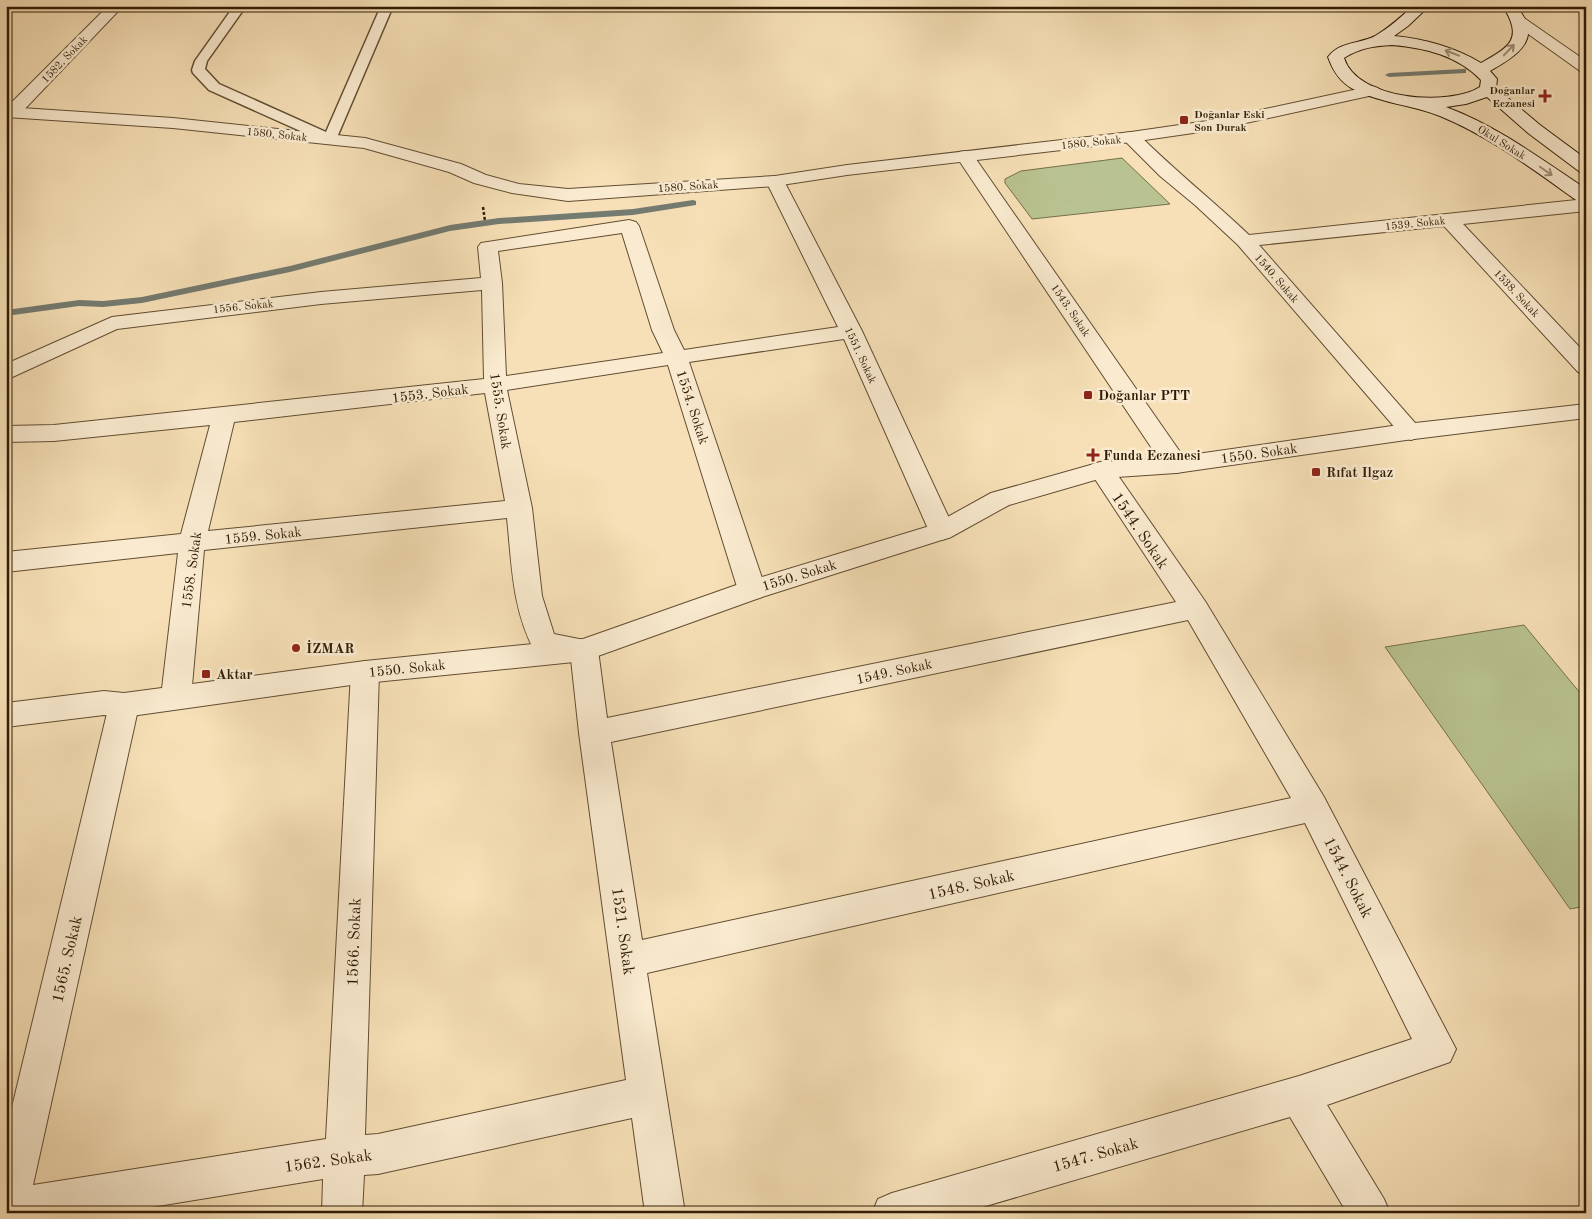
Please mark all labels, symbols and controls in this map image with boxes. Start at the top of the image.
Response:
street label: 1582. Sokak [40,34,90,86]
one-way arrow [1503,44,1515,56]
one-way arrow [1445,48,1460,57]
place label: Doğanlar Eczanesi [1489,86,1535,110]
marker: Doğanlar Eczanesi [1539,90,1551,102]
place label: Doğanlar Eski Son Durak [1194,110,1265,134]
marker: Doğanlar Eski Son Durak [1178,114,1190,126]
street label: Okul Sokak [1475,124,1527,163]
street label: 1580. Sokak [246,127,308,144]
street label: 1580. Sokak [1060,135,1122,152]
one-way arrow [1539,166,1553,176]
street label: 1580. Sokak [657,180,719,195]
street label: 1539. Sokak [1384,216,1446,233]
street label: 1540. Sokak [1252,252,1300,306]
street label: 1538. Sokak [1491,268,1541,320]
street label: 1543. Sokak [1048,283,1091,339]
street label: 1556. Sokak [212,299,274,316]
street label: 1551. Sokak [842,326,878,386]
street label: 1554. Sokak [673,368,711,446]
street label: 1555. Sokak [487,372,513,450]
street label: 1553. Sokak [391,382,469,406]
marker: Doğanlar PTT [1082,389,1094,401]
place label: Doğanlar PTT [1098,389,1190,403]
street label: 1550. Sokak [1220,442,1298,466]
marker: Funda Eczanesi [1087,449,1099,461]
place label: Funda Eczanesi [1103,449,1201,463]
marker: Rıfat Ilgaz [1310,466,1322,478]
place label: Rıfat Ilgaz [1326,466,1393,480]
street label: 1544. Sokak [1108,490,1171,572]
street label: 1559. Sokak [224,525,302,547]
street label: 1558. Sokak [180,531,204,609]
street label: 1550. Sokak [760,558,838,594]
place label: İZMAR [306,640,355,656]
marker: İZMAR [290,642,302,654]
street label: 1549. Sokak [855,657,934,687]
street label: 1550. Sokak [368,658,446,680]
marker: Aktar [200,668,212,680]
place label: Aktar [216,668,253,682]
street label: 1544. Sokak [1320,835,1374,921]
street label: 1548. Sokak [927,868,1016,904]
street label: 1521. Sokak [608,886,636,976]
street label: 1566. Sokak [345,898,365,987]
street label: 1565. Sokak [50,915,86,1004]
street label: 1547. Sokak [1051,1136,1140,1176]
street label: 1562. Sokak [283,1148,373,1176]

